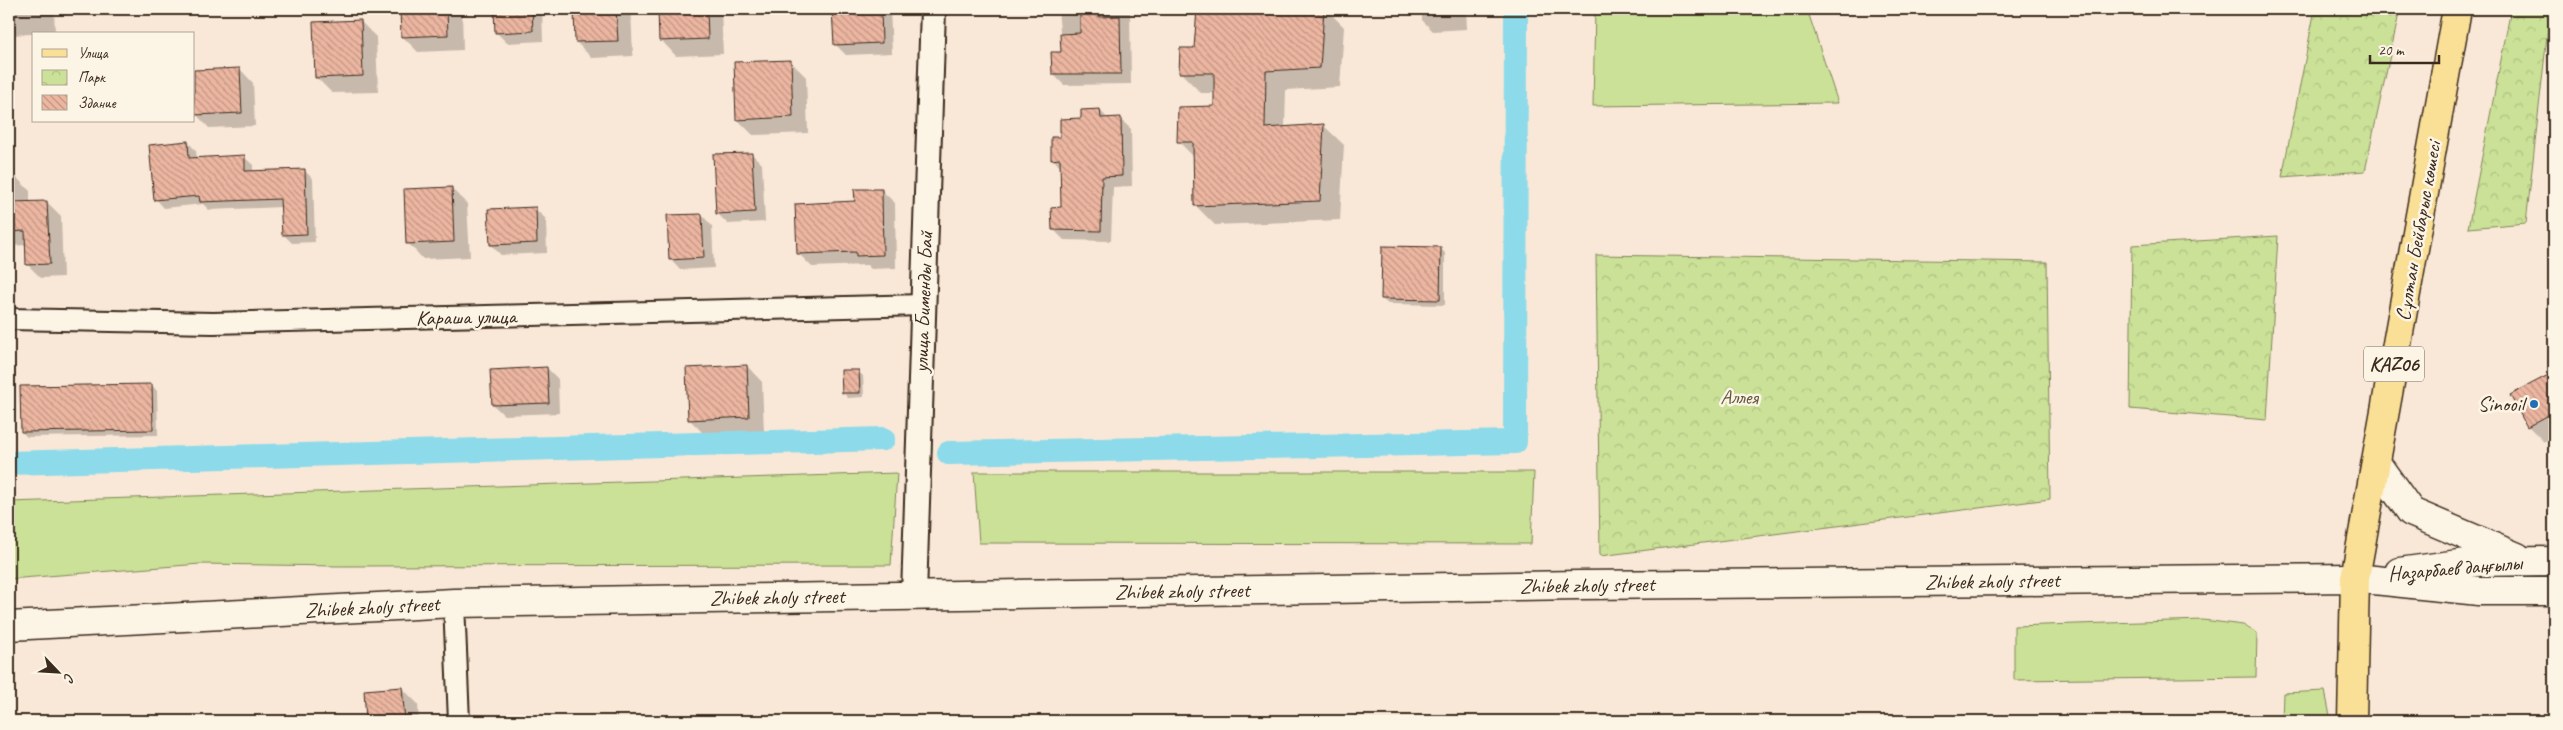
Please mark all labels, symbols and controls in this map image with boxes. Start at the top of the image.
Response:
legend [32,32,195,122]
scale bar [2370,32,2439,64]
text: 20 m [2378,41,2405,60]
text: Улица [78,44,109,63]
text: Парк [78,68,106,87]
text: Здание [78,94,117,113]
street label: Сұлтан Бейбарыс көшесі [2389,136,2447,323]
street label: улица Бименды Бай [907,229,939,375]
street label: Караша улица [416,303,519,331]
road number: KAZ06 [2364,346,2424,382]
park label: Аллея [1720,384,1759,410]
place label: Sinooil [2478,391,2527,417]
marker: Sinooil [2528,398,2540,410]
street label: Назарбаев даңғылы [2387,549,2525,588]
street label: Zhibek zholy street [1924,567,2062,595]
street label: Zhibek zholy street [1519,571,1657,599]
street label: Zhibek zholy street [1114,577,1252,605]
street label: Zhibek zholy street [709,583,847,611]
street label: Zhibek zholy street [304,590,442,624]
north arrow [32,648,82,698]
text: С [59,671,78,686]

